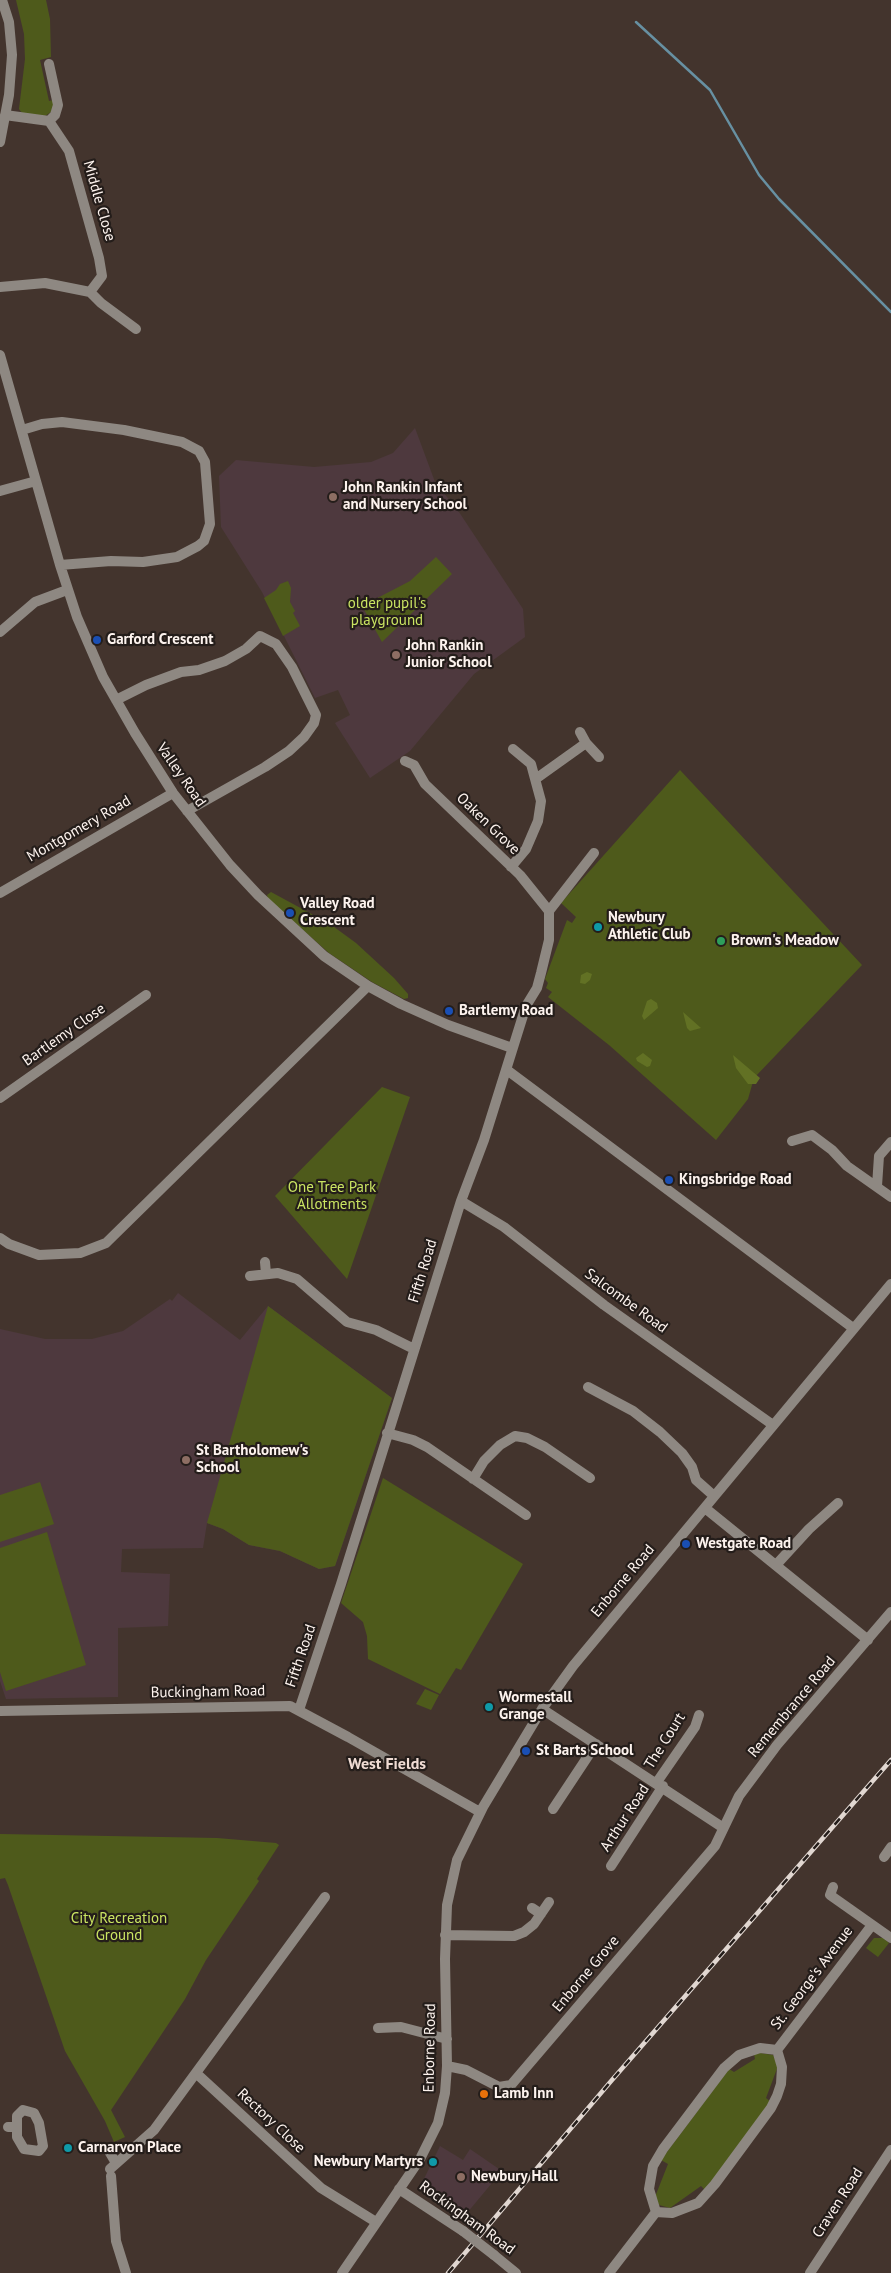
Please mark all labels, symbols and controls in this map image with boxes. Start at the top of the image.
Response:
street label: Middle Close [79,159,119,243]
place label: John Rankin Infant and Nursery School [343,479,467,514]
marker: John Rankin Infant and Nursery School [327,491,339,503]
park label: older pupil's playground [348,595,426,630]
place label: Garford Crescent [107,631,213,649]
marker: Garford Crescent [91,634,103,646]
place label: John Rankin Junior School [406,637,492,672]
marker: John Rankin Junior School [390,649,402,661]
street label: Valley Road [152,740,210,810]
street label: Oaken Grove [452,789,524,859]
street label: Montgomery Road [24,792,134,866]
place label: Valley Road Crescent [300,895,375,930]
marker: Valley Road Crescent [284,907,296,919]
place label: Newbury Athletic Club [608,909,691,944]
marker: Newbury Athletic Club [592,921,604,933]
place label: Brown's Meadow [731,932,839,950]
marker: Brown's Meadow [715,935,727,947]
street label: Bartlemy Close [19,1000,109,1070]
place label: Bartlemy Road [459,1002,553,1020]
marker: Bartlemy Road [443,1005,455,1017]
place label: Kingsbridge Road [679,1171,792,1189]
marker: Kingsbridge Road [663,1174,675,1186]
park label: One Tree Park Allotments [288,1179,376,1214]
street label: Fifth Road [405,1237,441,1305]
street label: Salcombe Road [581,1265,671,1337]
place label: St Bartholomew's School [196,1442,308,1477]
marker: St Bartholomew's School [180,1454,192,1466]
place label: Westgate Road [696,1535,791,1553]
marker: Westgate Road [680,1538,692,1550]
street label: Enborne Road [587,1541,659,1621]
street label: Fifth Road [282,1622,320,1690]
street label: Remembrance Road [744,1653,840,1761]
street label: Buckingham Road [151,1682,265,1702]
place label: Wormestall Grange [499,1689,572,1724]
marker: Wormestall Grange [483,1701,495,1713]
street label: The Court [641,1710,689,1772]
place label: St Barts School [536,1742,633,1760]
marker: St Barts School [520,1745,532,1757]
district label: West Fields [348,1754,426,1774]
street label: Arthur Road [597,1781,653,1855]
park label: City Recreation Ground [71,1910,167,1945]
street label: St. George's Avenue [767,1923,857,2033]
street label: Enborne Grove [549,1932,623,2016]
street label: Enborne Road [420,2003,440,2093]
street label: Rectory Close [233,2085,309,2157]
place label: Lamb Inn [494,2085,554,2103]
marker: Lamb Inn [478,2088,490,2100]
place label: Carnarvon Place [78,2139,181,2157]
marker: Carnarvon Place [62,2142,74,2154]
place label: Newbury Martyrs [314,2153,423,2171]
marker: Newbury Martyrs [427,2156,439,2168]
street label: Craven Road [809,2165,867,2241]
place label: Newbury Hall [471,2168,558,2186]
marker: Newbury Hall [455,2171,467,2183]
street label: Rockingham Road [416,2177,518,2259]

